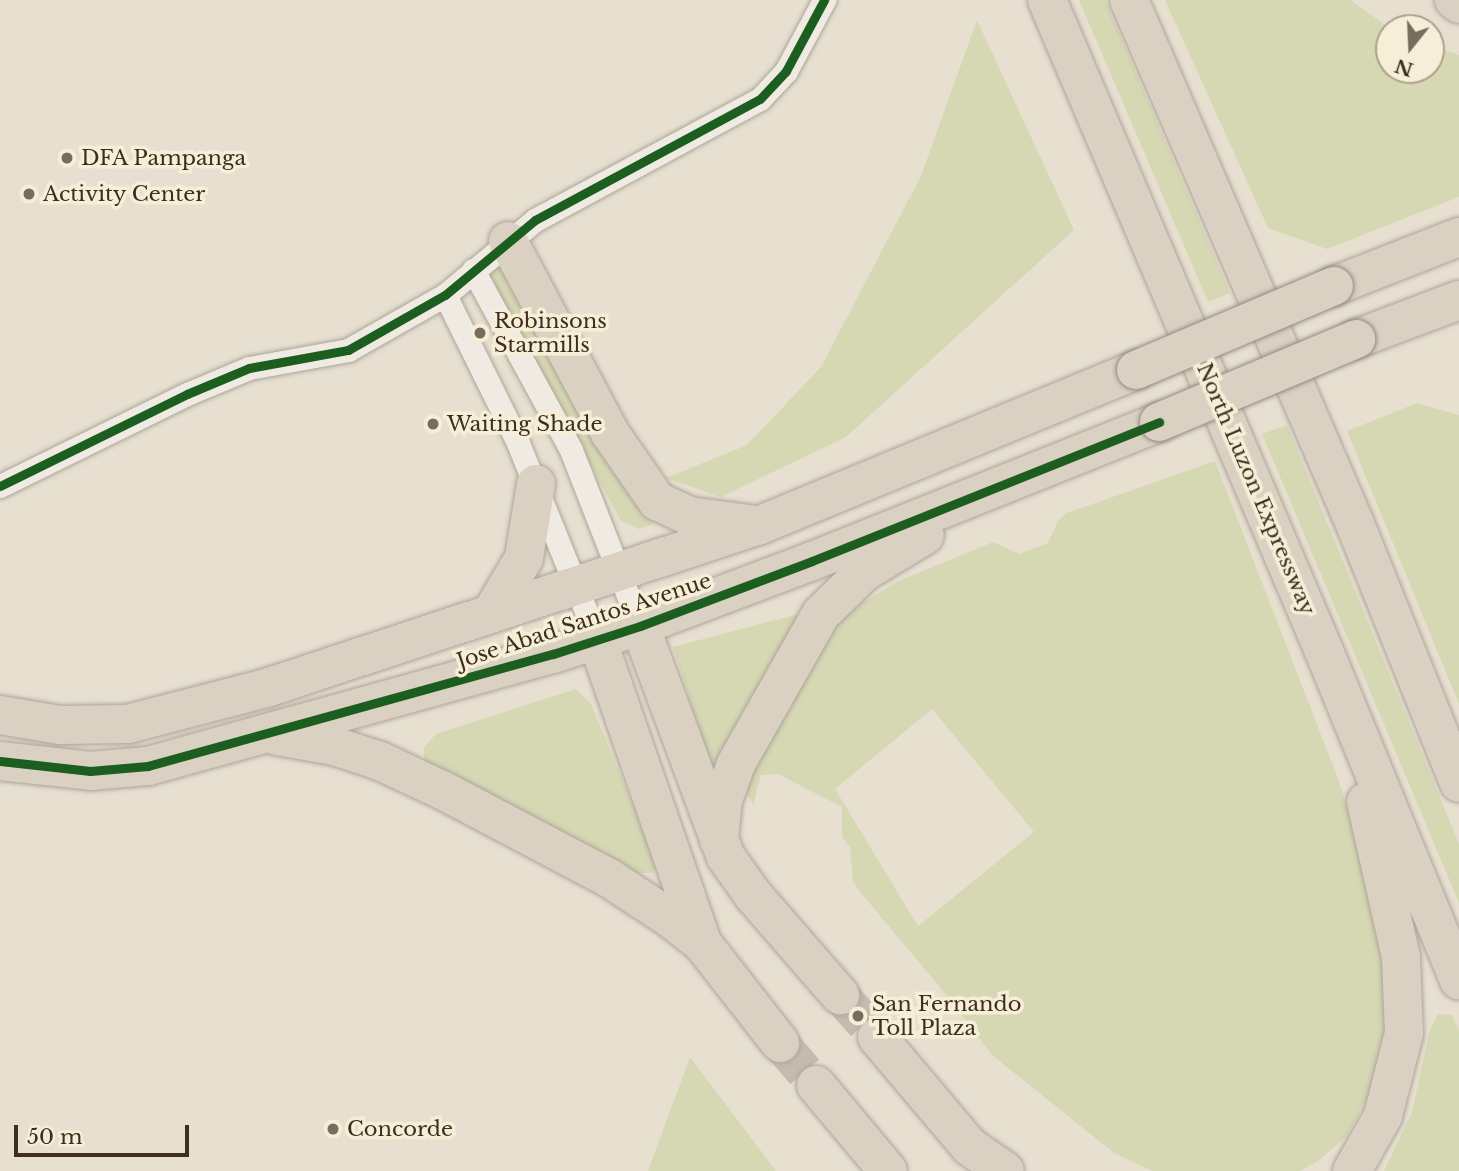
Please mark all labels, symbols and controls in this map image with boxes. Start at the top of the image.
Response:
north arrow [1375,14,1445,84]
text: N [1392,54,1416,81]
place label: DFA Pampanga [81,145,247,171]
marker: DFA Pampanga [59,150,75,166]
place label: Activity Center [43,181,206,207]
marker: Activity Center [21,186,37,202]
place label: Robinsons Starmills [494,308,607,358]
marker: Robinsons Starmills [472,325,488,341]
street label: North Luzon Expressway [1191,359,1321,619]
place label: Waiting Shade [447,411,603,437]
marker: Waiting Shade [425,416,441,432]
street label: Jose Abad Santos Avenue [453,568,715,674]
place label: San Fernando Toll Plaza [872,991,1021,1041]
marker: San Fernando Toll Plaza [850,1008,866,1024]
scale bar [18,1112,192,1156]
place label: Concorde [347,1116,453,1142]
marker: Concorde [325,1121,341,1137]
text: 50 m [27,1124,82,1150]

